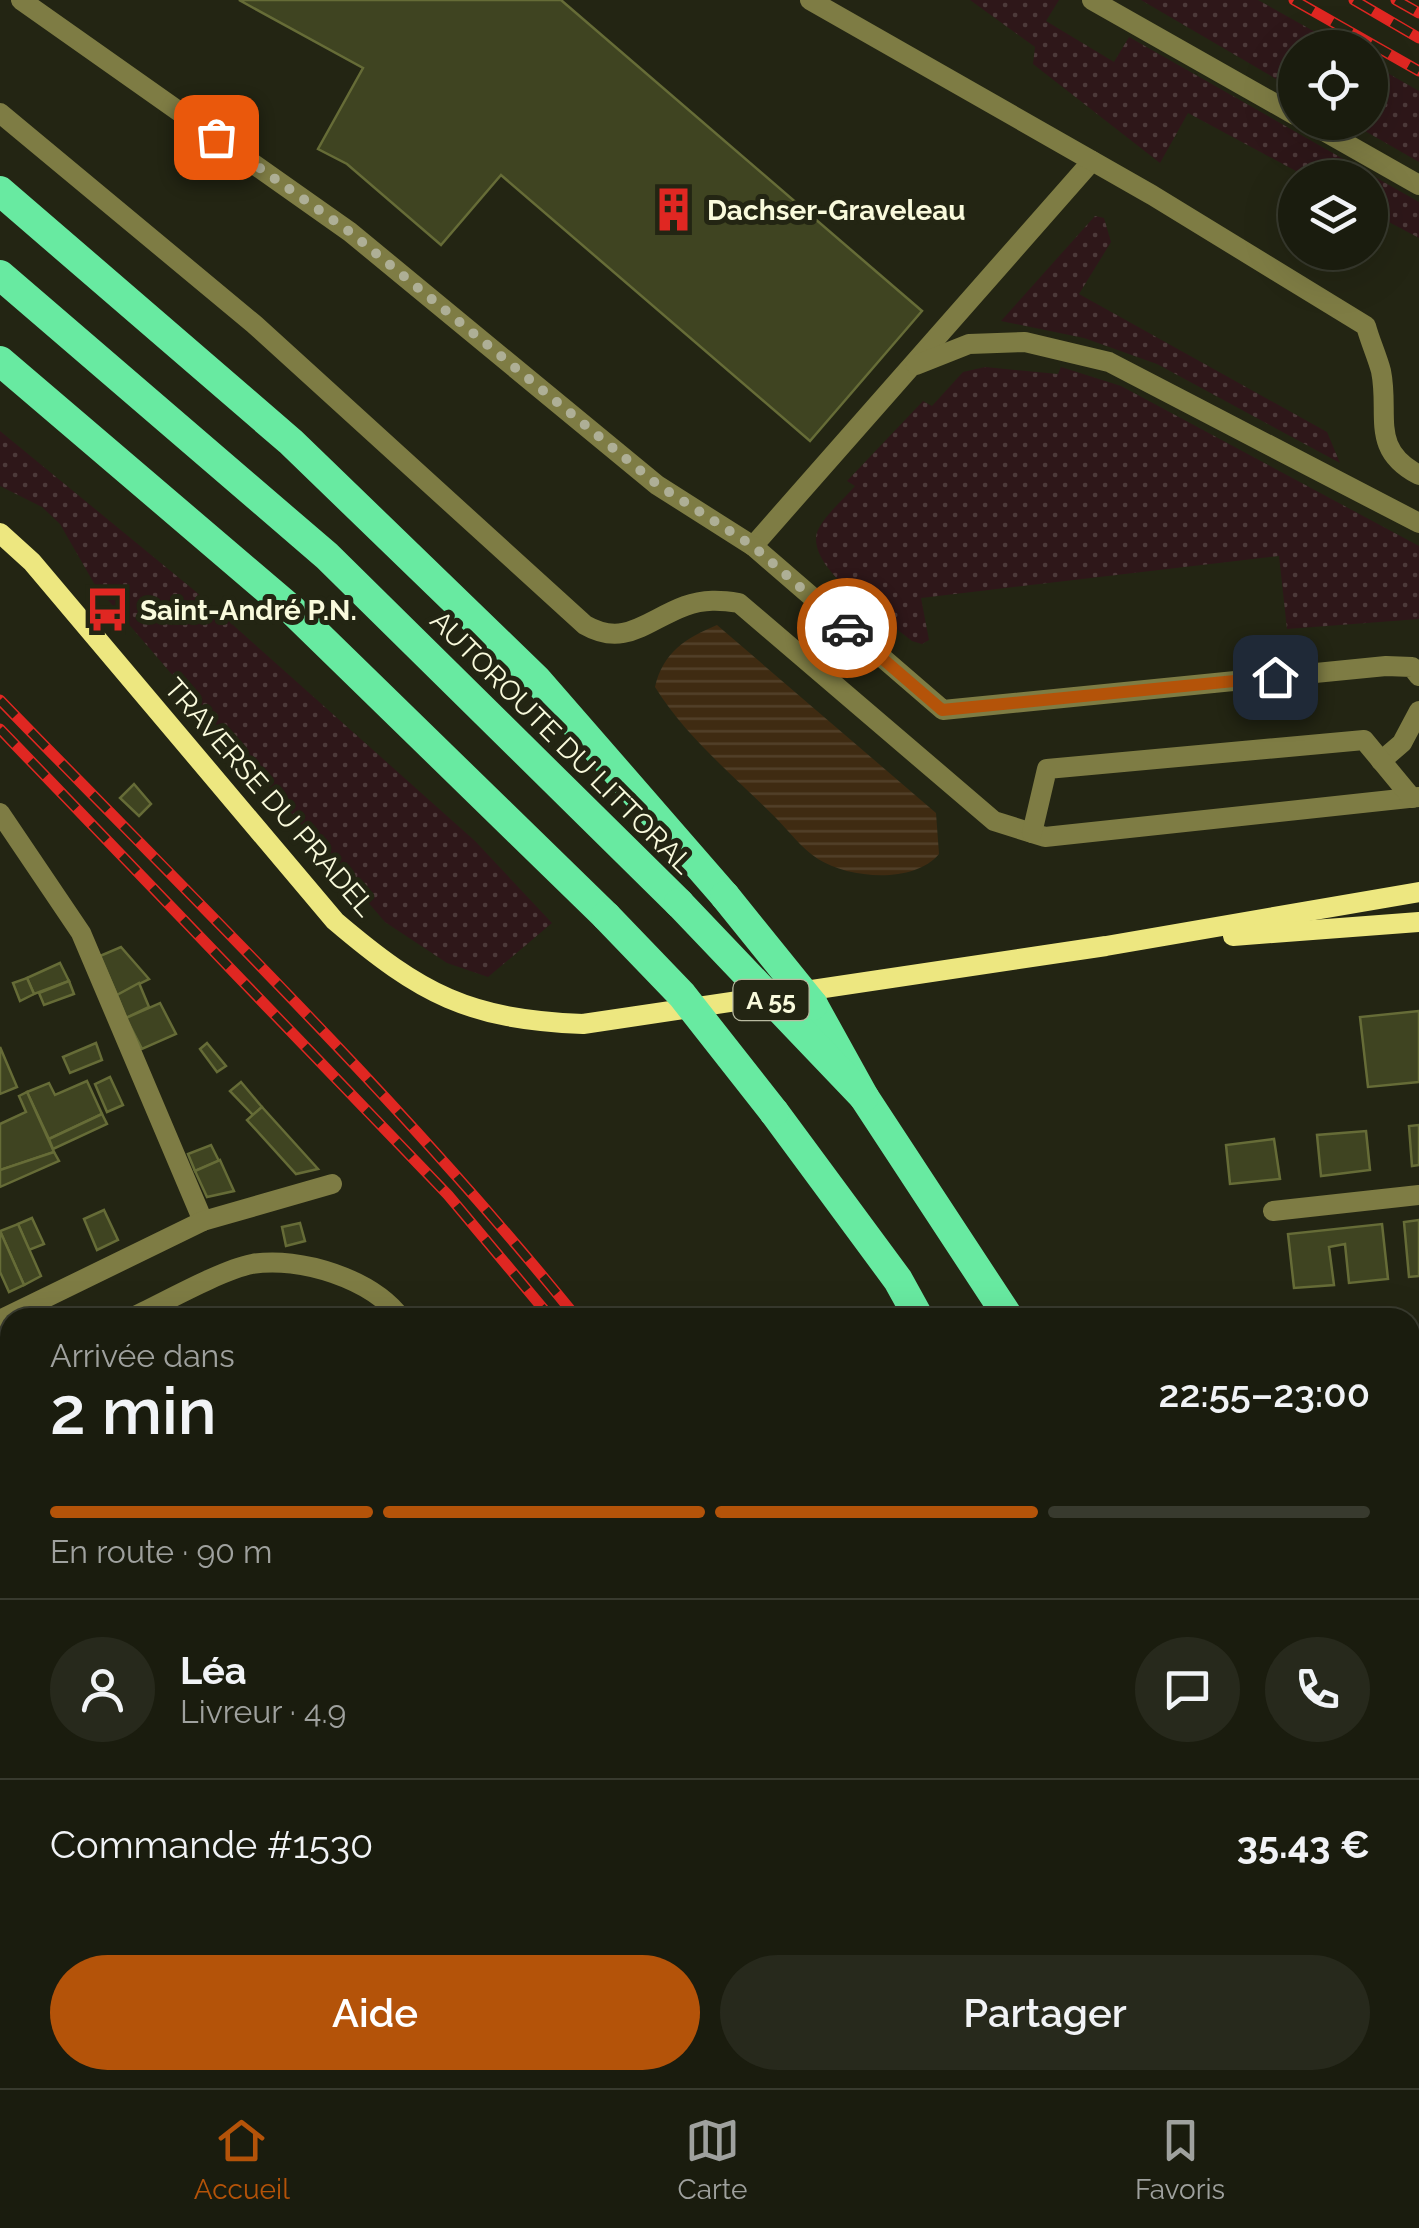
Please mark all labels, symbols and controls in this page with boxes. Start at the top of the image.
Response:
map controls [1278,30,1388,270]
button: locate [1278,30,1388,140]
pin [174,95,259,180]
icon: bag [189,110,244,165]
button: layers [1278,160,1388,270]
building icon: Dachser-Graveleau [650,186,698,234]
place label: Dachser-Graveleau [707,194,966,227]
courier [797,578,897,678]
bus stop icon: Saint-André P.N. [83,586,131,634]
place label: Saint-André P.N. [140,594,357,627]
icon: car [820,601,875,656]
street label: AUTOROUTE DU LITTORAL [423,604,700,881]
pin [1233,635,1318,720]
icon: home [1248,650,1303,705]
street label: TRAVERSE DU PRADEL [157,672,382,923]
road number: A 55 [734,980,808,1020]
text: Arrivée dans [50,1337,235,1374]
text: 22:55–23:00 [1159,1371,1370,1416]
text: 2 min [50,1373,217,1449]
text: En route · 90 m [50,1533,272,1570]
button: person [50,1637,155,1742]
button: chat [1135,1637,1240,1742]
button: phone [1265,1637,1370,1742]
text: Léa [180,1648,247,1693]
text: Livreur · 4.9 [180,1693,346,1730]
text: Commande #1530 [50,1822,373,1867]
text: 35.43 € [1237,1822,1370,1867]
button: Aide [50,1955,700,2070]
button: Partager [720,1955,1370,2070]
tab: Accueil [194,2113,290,2206]
tab: Carte [677,2113,747,2206]
tab: Favoris [1135,2113,1225,2206]

